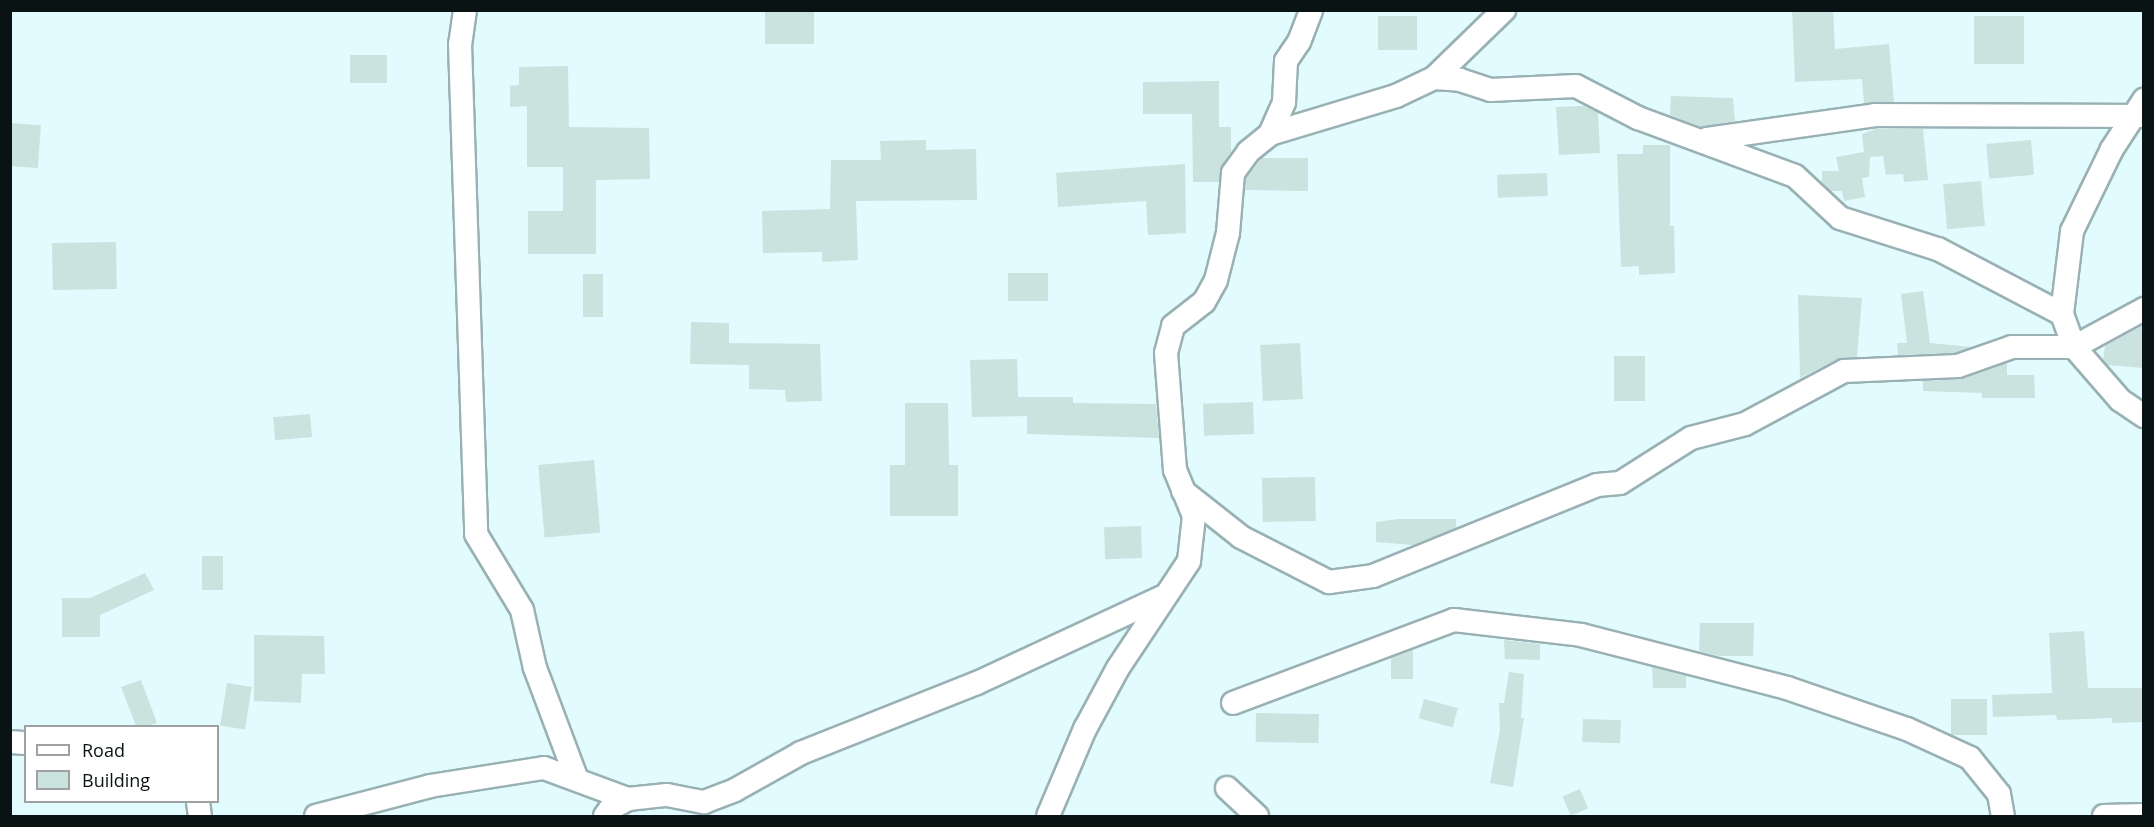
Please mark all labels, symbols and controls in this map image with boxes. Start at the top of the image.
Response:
legend [24,725,219,803]
text: Road [82,738,125,762]
text: Building [82,768,150,792]

